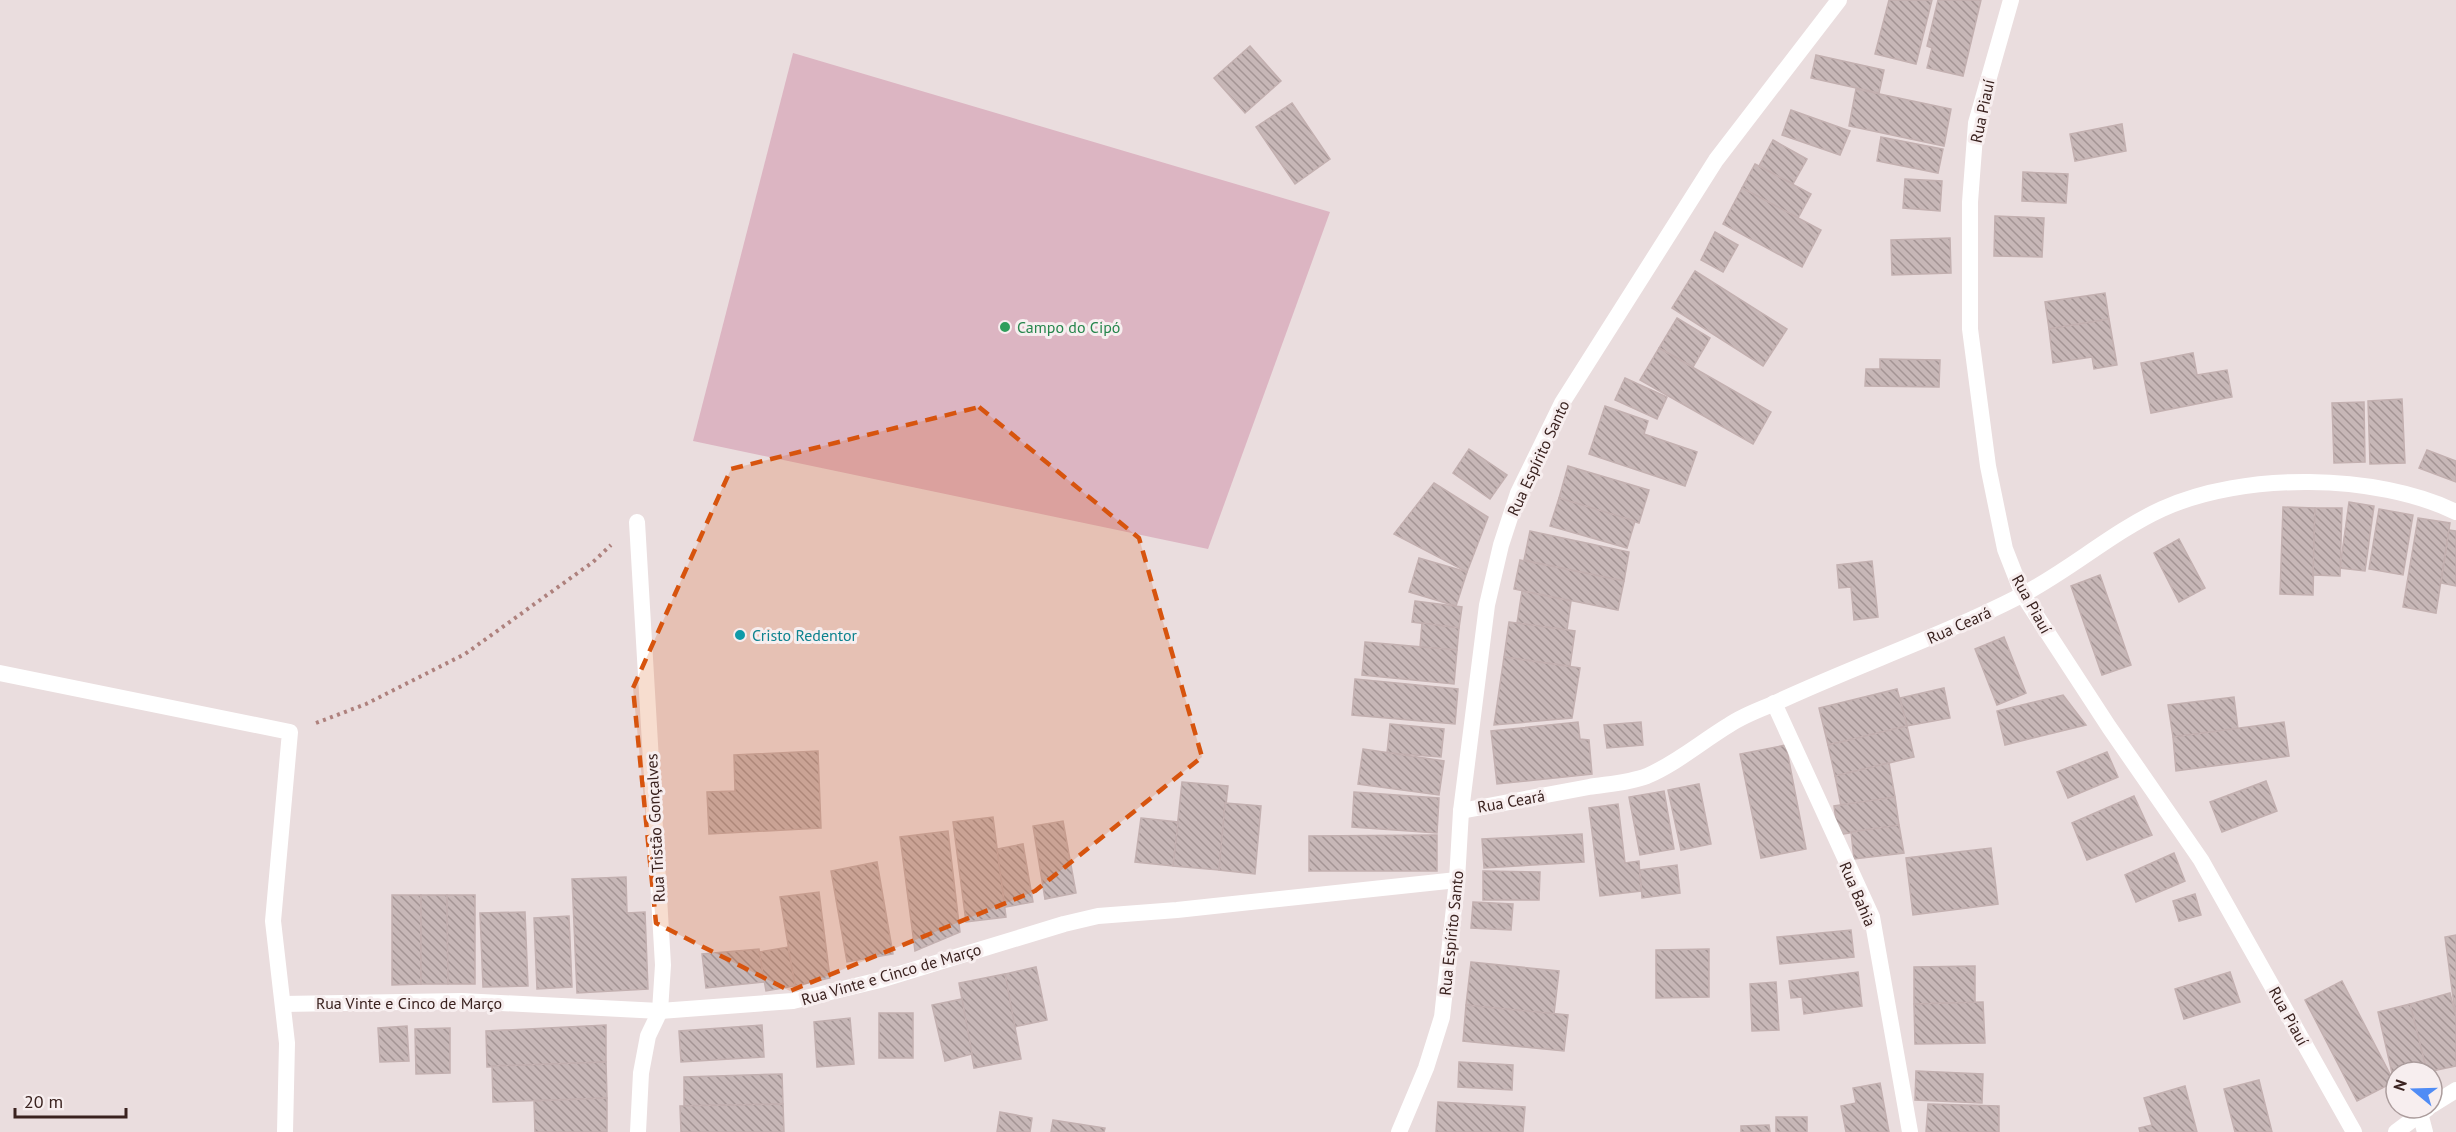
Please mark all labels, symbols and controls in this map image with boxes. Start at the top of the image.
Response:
street label: Rua Piauí [1966,77,1998,145]
place label: Campo do Cipó [1017,317,1120,337]
marker: Campo do Cipó [998,320,1012,334]
street label: Rua Espírito Santo [1502,397,1574,519]
street label: Rua Piauí [2008,571,2056,637]
street label: Rua Ceará [1924,602,1994,648]
place label: Cristo Redentor [752,625,858,645]
marker: Cristo Redentor [733,628,747,642]
street label: Rua Tristão Gonçalves [641,753,669,903]
street label: Rua Ceará [1476,785,1546,817]
street label: Rua Bahia [1835,859,1881,929]
street label: Rua Espírito Santo [1435,870,1467,996]
street label: Rua Vinte e Cinco de Março [799,939,983,1009]
street label: Rua Piauí [2265,983,2313,1049]
street label: Rua Vinte e Cinco de Março [316,993,502,1013]
north arrow [2384,1060,2444,1120]
text: N [2389,1077,2411,1093]
scale bar [15,1081,126,1119]
text: 20 m [24,1090,63,1113]

